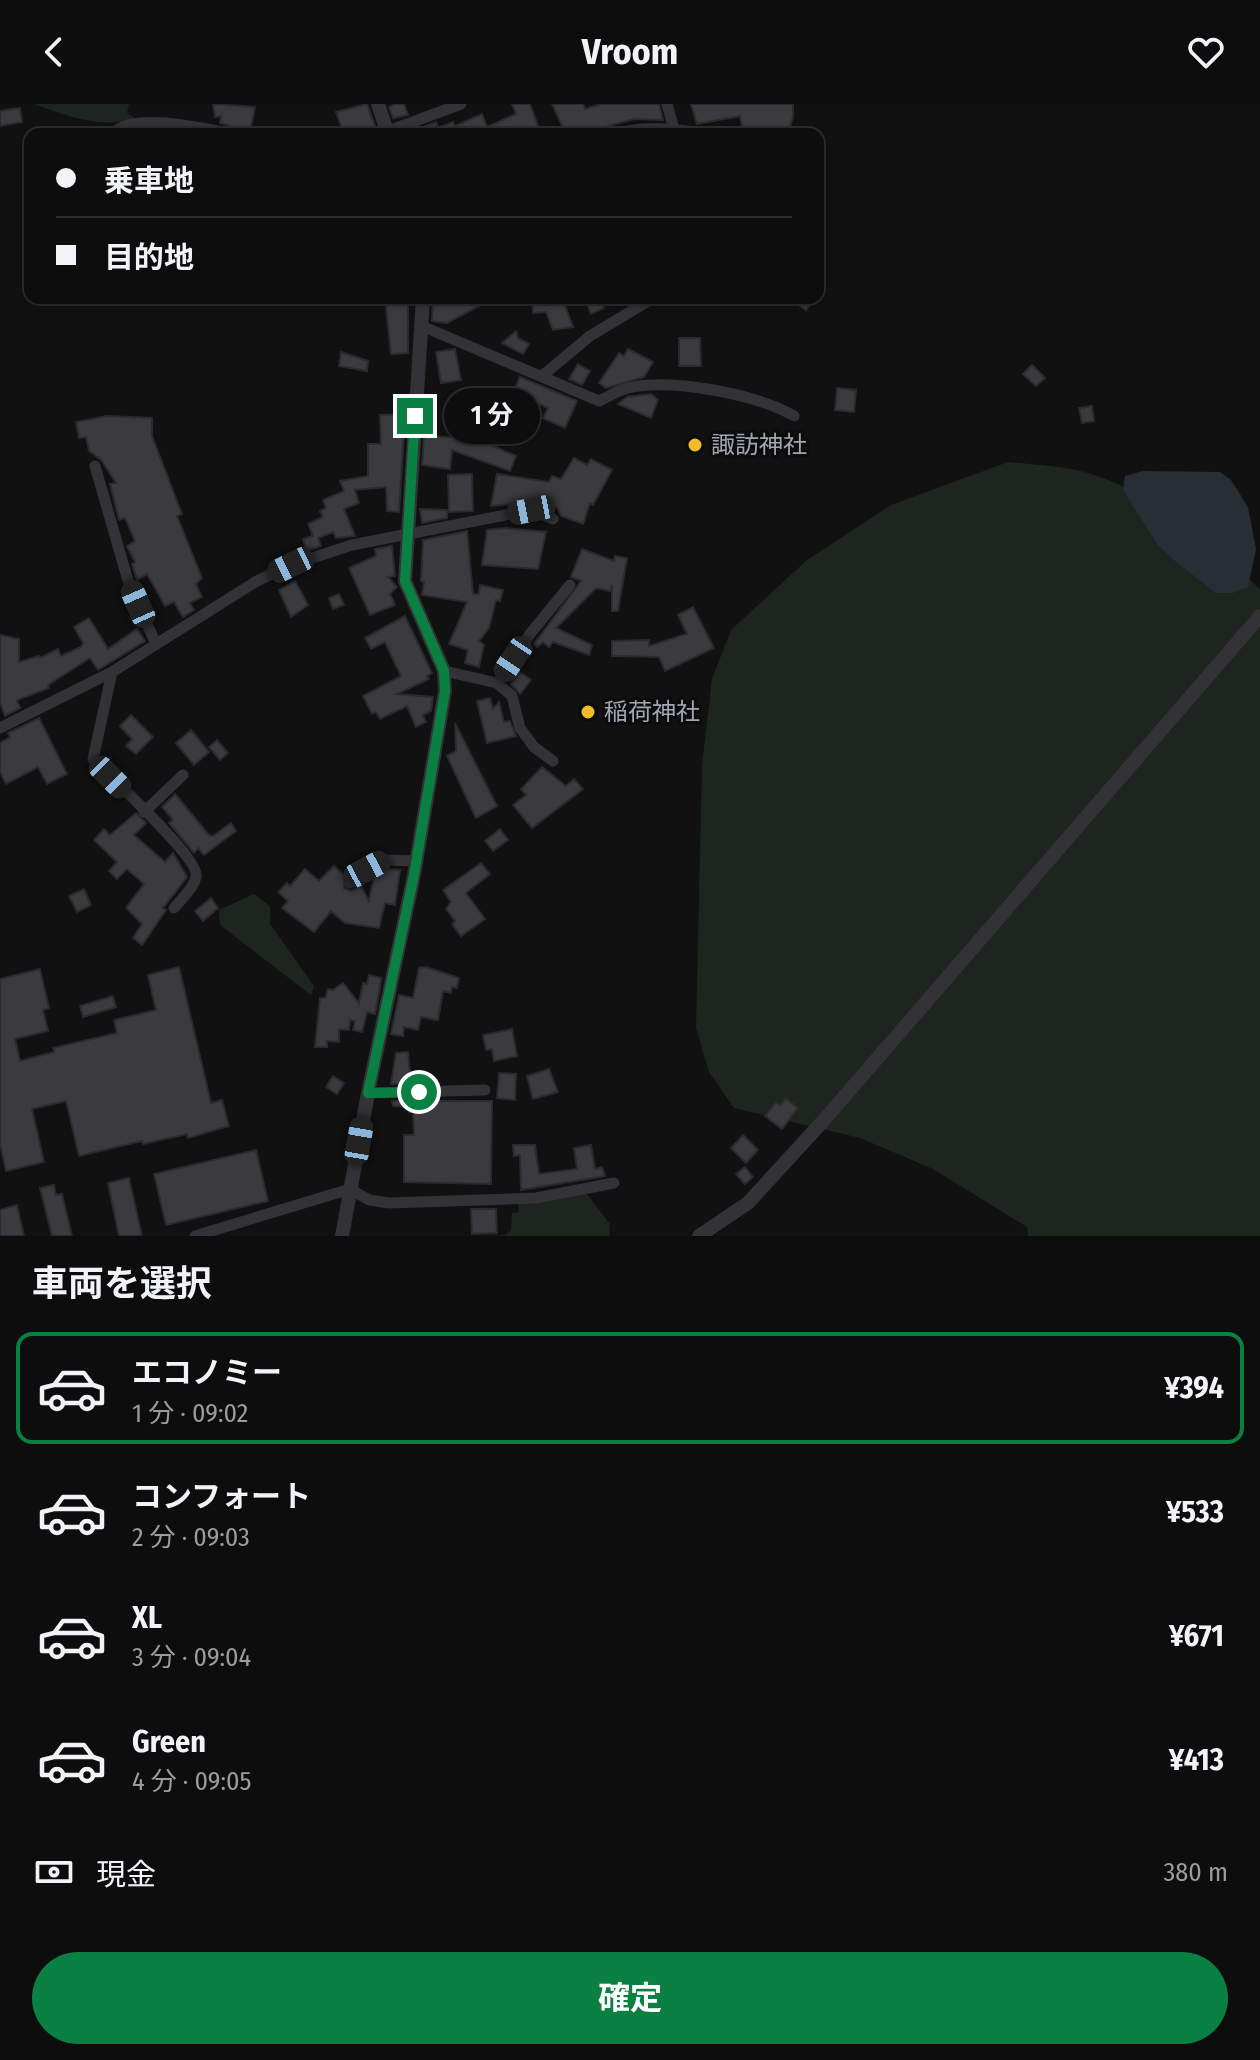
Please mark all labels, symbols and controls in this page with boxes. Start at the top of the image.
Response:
icon: back [32,30,76,74]
text: Vroom [582,30,678,74]
icon: heart [1184,30,1228,74]
text: 乗車地 [104,163,194,199]
text: 目的地 [104,240,194,276]
callout: 1 分 [443,388,539,444]
route end [397,398,433,434]
text: 1 分 [471,400,513,431]
place label: 諏訪神社 [711,431,807,459]
marker: 諏訪神社 [686,436,704,454]
car [505,494,557,526]
car [264,544,318,586]
car [117,577,159,631]
car [490,632,536,686]
place label: 稲荷神社 [604,698,700,726]
marker: 稲荷神社 [579,703,597,721]
car [85,752,135,802]
car [340,847,394,891]
route start [401,1074,437,1110]
car [343,1115,375,1167]
text: 車両を選択 [32,1262,212,1306]
icon: car [36,1352,108,1424]
text: エコノミー [132,1355,282,1391]
text: ¥394 [1164,1370,1224,1406]
text: 1 分 · 09:02 [132,1398,248,1429]
icon: car [36,1476,108,1548]
text: コンフォート [132,1479,311,1515]
text: ¥533 [1166,1494,1224,1530]
text: 2 分 · 09:03 [132,1522,250,1553]
icon: car [36,1600,108,1672]
text: XL [132,1600,162,1636]
text: ¥671 [1169,1618,1224,1654]
text: 3 分 · 09:04 [132,1642,251,1673]
icon: car [36,1724,108,1796]
text: Green [132,1724,206,1760]
text: ¥413 [1169,1742,1224,1778]
text: 4 分 · 09:05 [132,1766,251,1797]
icon: cash [32,1850,76,1894]
text: 現金 [96,1857,156,1893]
text: 380 m [1164,1857,1228,1888]
button: 確定 [32,1952,1228,2044]

